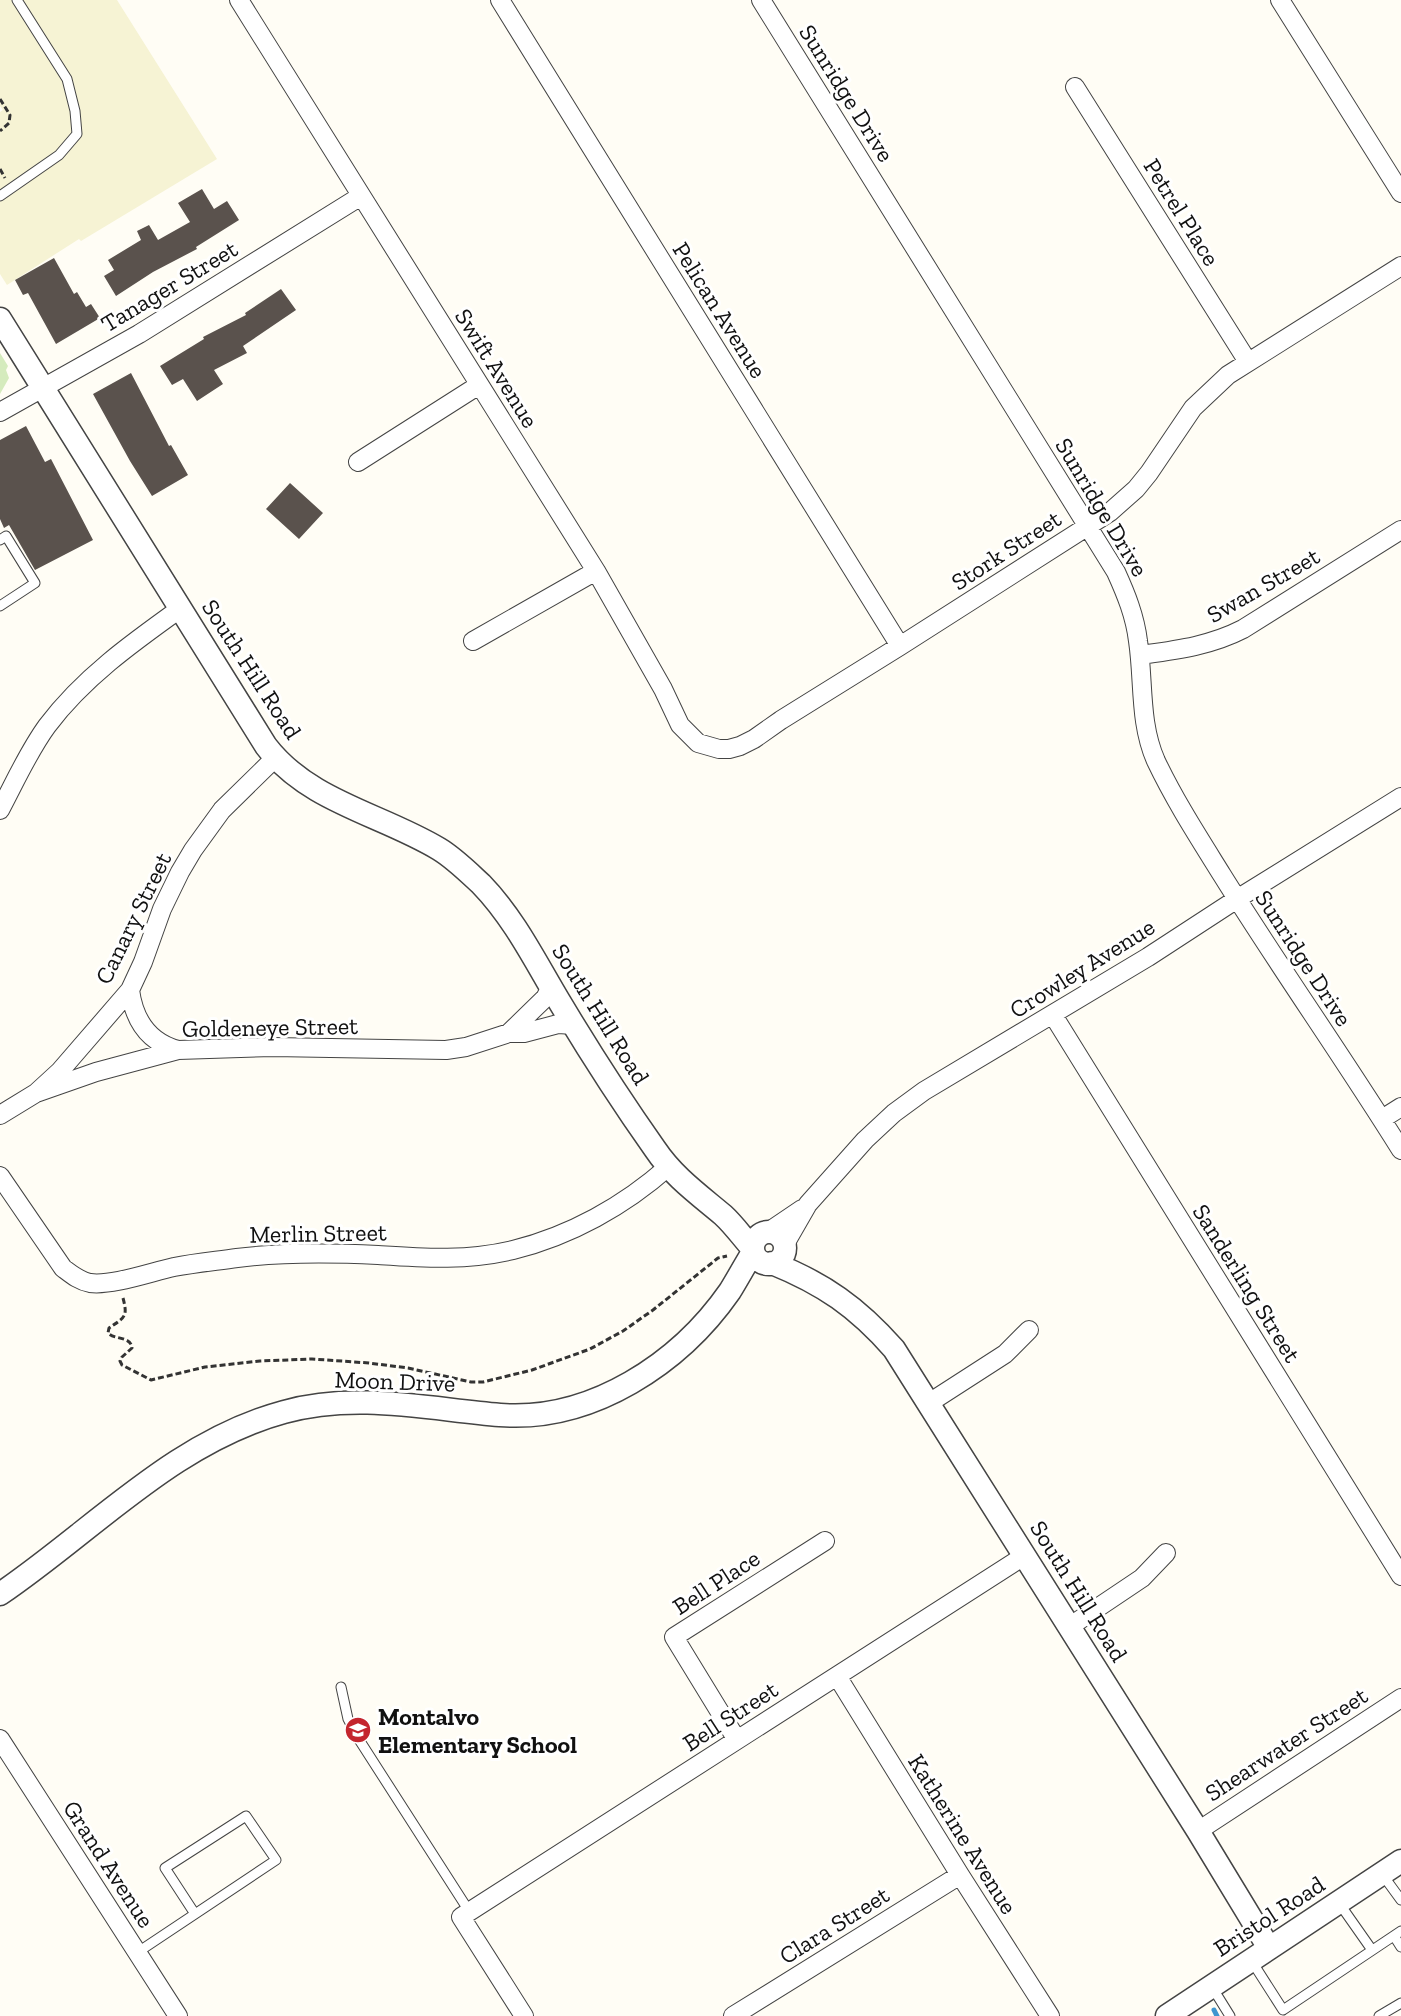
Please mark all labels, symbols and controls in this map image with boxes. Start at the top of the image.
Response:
street label: Sunridge Drive [793,19,901,167]
street label: Petrel Place [1138,153,1226,271]
street label: Tanager Street [96,234,243,338]
street label: Pelican Avenue [667,237,773,383]
street label: Swift Avenue [449,303,545,433]
street label: Sunridge Drive [1049,433,1155,581]
street label: Stork Street [946,504,1066,596]
street label: Swan Street [1202,541,1324,629]
street label: South Hill Road [196,594,308,744]
street label: Canary Street [89,847,177,989]
street label: Sunridge Drive [1249,885,1359,1031]
street label: Crowley Avenue [1004,912,1160,1024]
street label: South Hill Road [546,938,656,1090]
street label: Goldeneye Street [182,1011,358,1043]
street label: Sanderling Street [1187,1198,1307,1368]
street label: Merlin Street [249,1217,387,1249]
street label: Moon Drive [334,1364,456,1398]
street label: South Hill Road [1024,1515,1134,1667]
street label: Bell Place [667,1543,765,1621]
street label: Bell Street [677,1675,783,1757]
street label: Shearwater Street [1199,1681,1373,1807]
place label: Montalvo Elementary School [378,1702,577,1759]
school or university icon: Montalvo Elementary School [343,1715,373,1745]
street label: Katherine Avenue [902,1749,1024,1919]
street label: Grand Avenue [57,1795,161,1933]
street label: Bristol Road [1208,1869,1330,1963]
street label: Clara Street [774,1880,894,1970]

